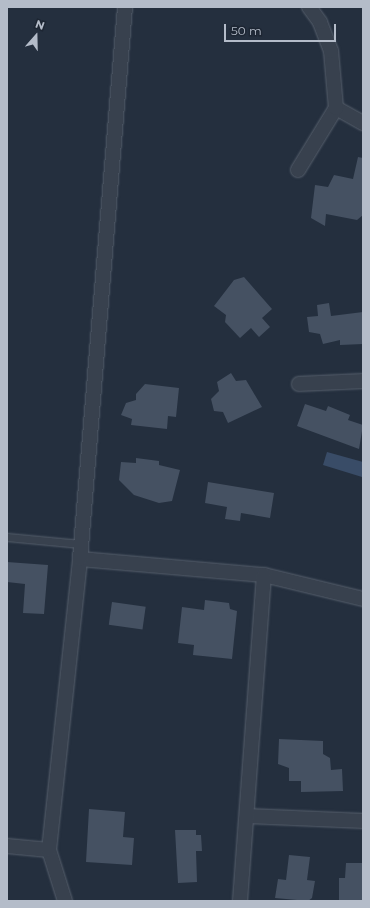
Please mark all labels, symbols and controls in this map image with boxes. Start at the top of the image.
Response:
north arrow [16,16,56,56]
scale bar [226,16,338,42]
text: N [34,17,47,33]
text: 50 m [231,23,262,38]

